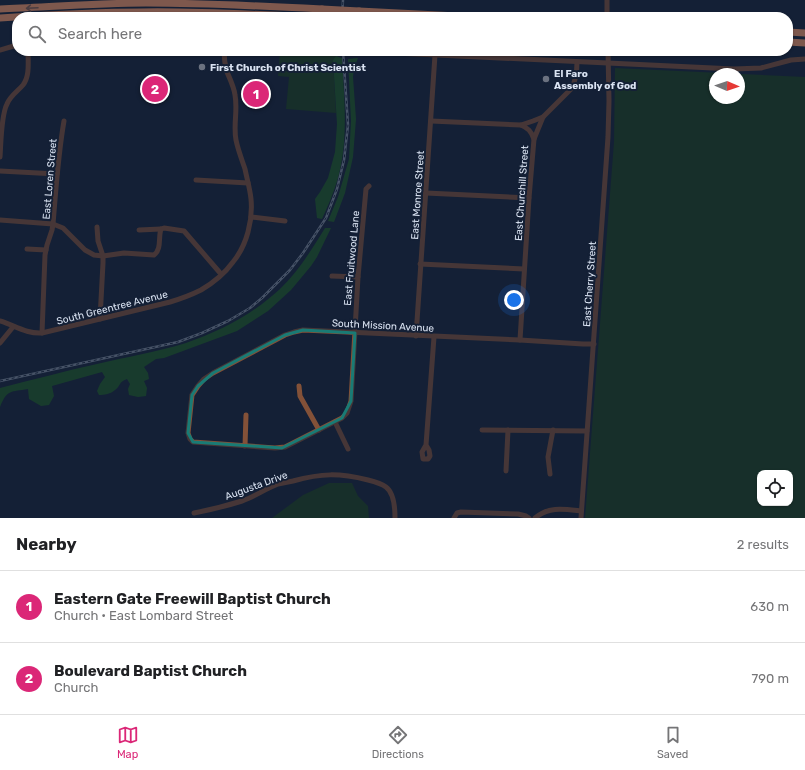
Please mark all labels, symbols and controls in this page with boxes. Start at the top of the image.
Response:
one-way arrow [26,4,39,11]
search box [12,12,793,56]
icon: search [26,23,48,45]
text: Search here [58,25,142,43]
marker: First Church of Christ Scientist [197,62,207,72]
place label: First Church of Christ Scientist [210,62,366,74]
place label: El Faro Assembly of God [554,68,636,92]
north arrow [709,68,745,104]
pin: 2 [142,74,168,104]
marker: El Faro Assembly of God [541,74,551,84]
pin: 1 [243,79,269,109]
street label: East Loren Street [40,138,60,220]
street label: East Churchill Street [513,145,531,241]
street label: East Monroe Street [409,150,427,240]
street label: East Fruitwood Lane [342,210,362,306]
street label: East Cherry Street [581,241,599,327]
street label: South Greentree Avenue [55,288,169,328]
your location [504,290,524,310]
street label: South Mission Avenue [331,317,435,335]
street label: Augusta Drive [223,469,290,503]
map controls [757,470,793,506]
button: locate [757,470,793,506]
text: Nearby [16,534,77,554]
text: 2 results [737,537,789,552]
text: Eastern Gate Freewill Baptist Church [54,590,331,608]
text: 1 [26,599,32,614]
text: 630 m [750,599,789,614]
text: Church · East Lombard Street [54,608,233,623]
text: Boulevard Baptist Church [54,662,247,680]
text: 2 [25,671,33,686]
text: 790 m [752,671,789,686]
text: Church [54,680,98,695]
tab: Map [117,724,139,761]
tab: Directions [372,724,424,761]
tab: Saved [657,724,688,761]

